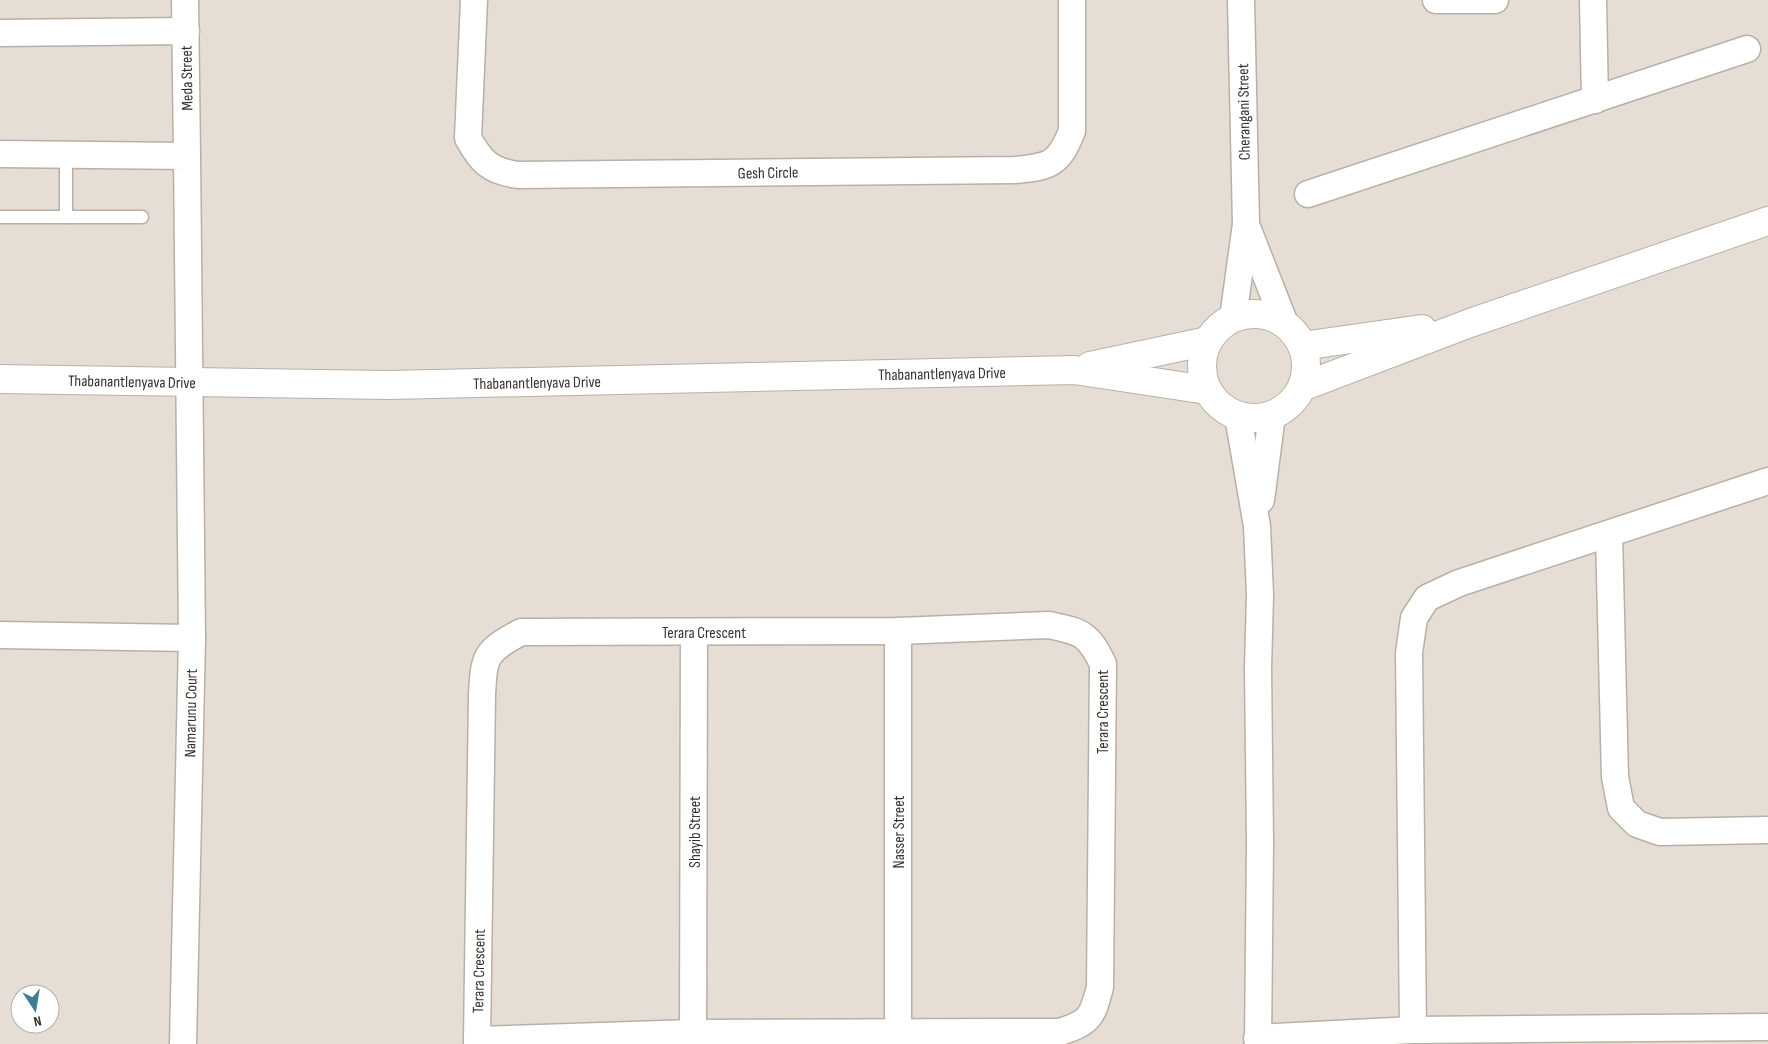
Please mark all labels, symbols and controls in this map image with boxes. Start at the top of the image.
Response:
street label: Meda Street [177,45,198,111]
street label: Cherangani Street [1234,63,1255,161]
street label: Gesh Circle [738,163,798,184]
street label: Thabanantlenyava Drive [878,364,1006,385]
street label: Thabanantlenyava Drive [68,372,196,393]
street label: Thabanantlenyava Drive [473,373,601,394]
street label: Terara Crescent [662,624,746,643]
street label: Namarunu Court [181,668,202,758]
street label: Terara Crescent [1094,670,1113,754]
street label: Nasser Street [890,795,909,868]
street label: Shayib Street [686,796,705,868]
street label: Terara Crescent [469,929,490,1013]
north arrow [10,984,60,1034]
text: N [32,1012,43,1030]

